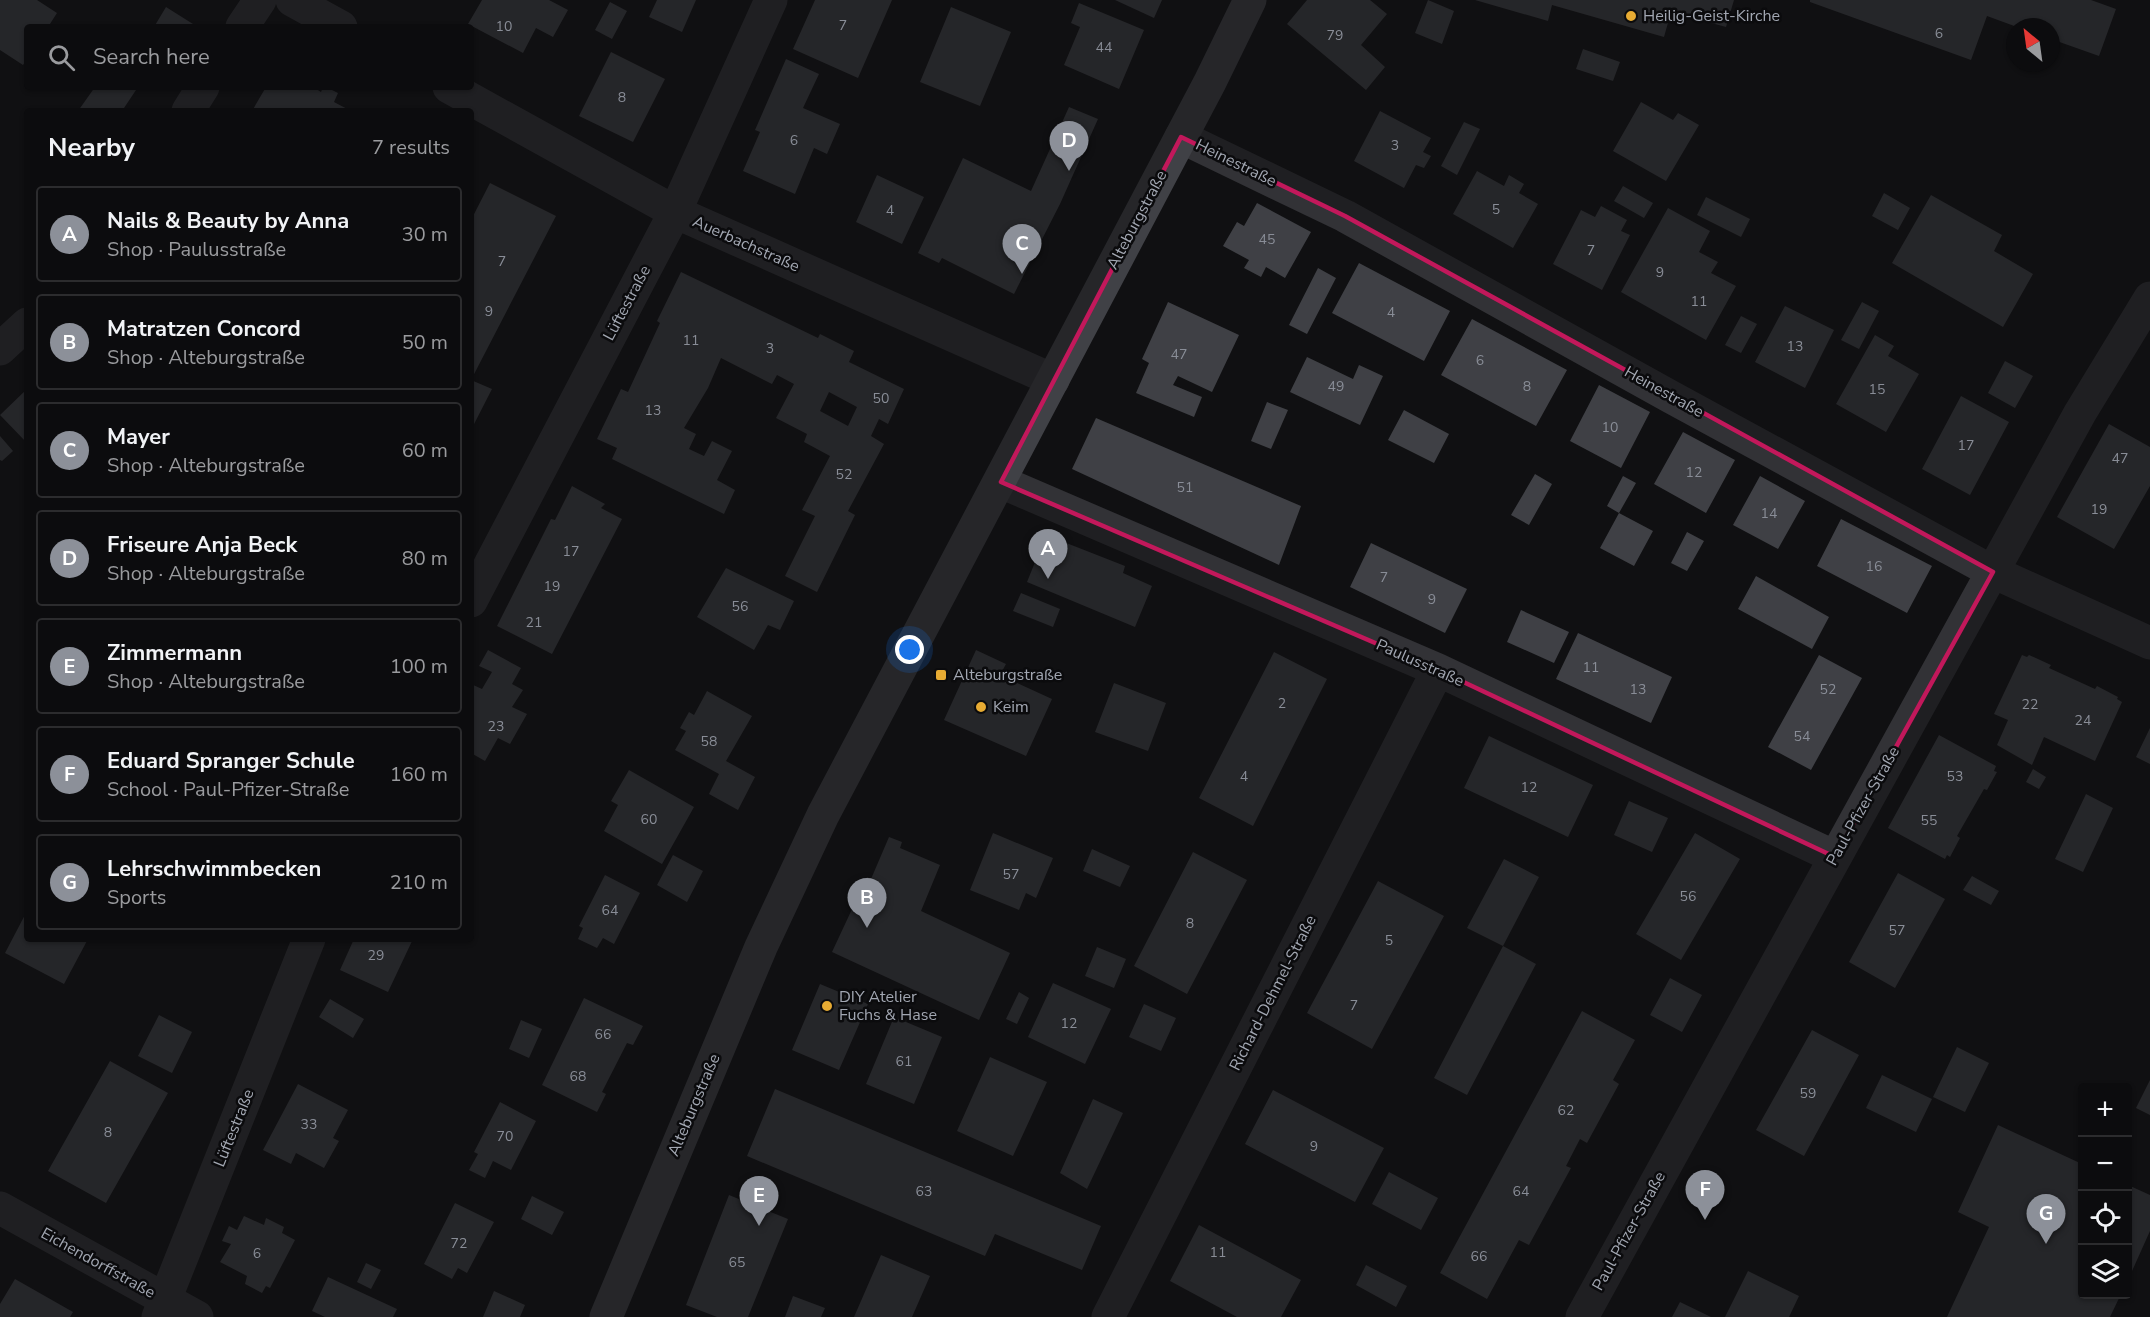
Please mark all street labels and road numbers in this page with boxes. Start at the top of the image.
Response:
street label: Heinestraße [1192,134,1280,192]
street label: Alteburgstraße [1102,167,1172,273]
street label: Auerbachstraße [689,211,803,277]
street label: Lüftestraße [598,262,656,344]
street label: Heinestraße [1620,361,1708,423]
street label: Paulusstraße [1372,634,1468,692]
street label: Paul-Pfizer-Straße [1821,742,1905,870]
street label: Richard-Dehmel-Straße [1224,911,1322,1075]
street label: Alteburgstraße [663,1050,725,1160]
street label: Lüftestraße [208,1086,260,1170]
street label: Paul-Pfizer-Straße [1587,1167,1671,1295]
street label: Eichendorffstraße [37,1222,159,1304]

